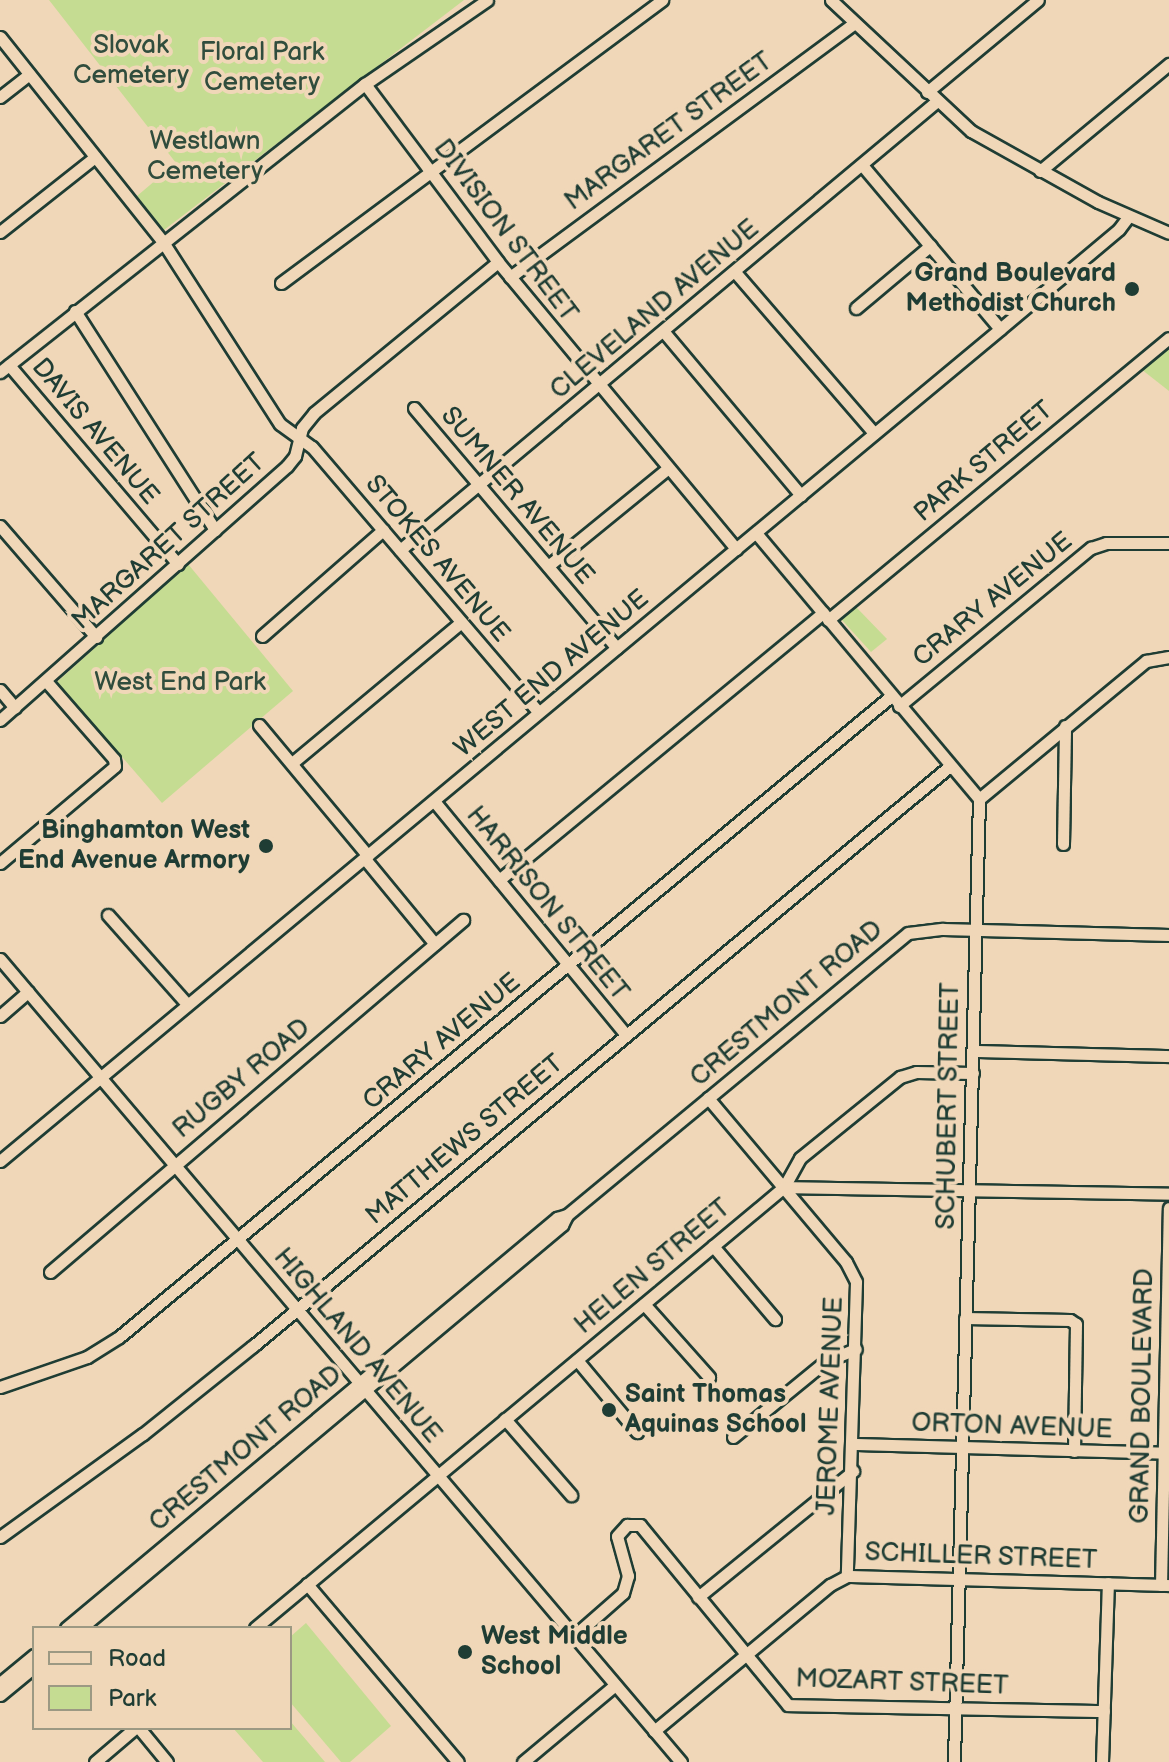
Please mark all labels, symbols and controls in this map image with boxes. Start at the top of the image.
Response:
park label: Slovak Cemetery [73,30,189,92]
park label: Floral Park Cemetery [200,37,324,98]
street label: MARGARET STREET [559,46,779,218]
park label: Westlawn Cemetery [147,126,263,188]
street label: DIVISION STREET [426,134,584,328]
street label: CLEVELAND AVENUE [544,214,766,406]
place label: Grand Boulevard Methodist Church [906,258,1116,320]
marker: Grand Boulevard Methodist Church [1123,280,1141,298]
street label: DAVIS AVENUE [25,353,165,511]
street label: PARK STREET [908,395,1060,529]
street label: SUMNER AVENUE [434,401,600,591]
street label: MARGARET STREET [66,447,272,637]
street label: STOKES AVENUE [358,469,516,649]
street label: CRARY AVENUE [907,526,1079,674]
street label: WEST END AVENUE [449,584,655,764]
park label: West End Park [94,667,266,699]
street label: HARRISON STREET [459,800,635,1008]
place label: Binghamton West End Avenue Armory [18,815,250,876]
marker: Binghamton West End Avenue Armory [257,837,275,855]
street label: CRESTMONT ROAD [684,914,890,1094]
street label: CRARY AVENUE [357,967,527,1117]
street label: SCHUBERT STREET [931,982,967,1230]
street label: RUGBY ROAD [167,1013,317,1145]
street label: MATTHEWS STREET [360,1048,570,1232]
street label: HELEN STREET [569,1193,737,1341]
street label: HIGHLAND AVENUE [266,1242,448,1450]
street label: GRAND BOULEVARD [1125,1268,1161,1524]
street label: JEROME AVENUE [812,1296,850,1516]
street label: CRESTMONT ROAD [143,1359,349,1539]
place label: Saint Thomas Aquinas School [625,1379,806,1440]
marker: Saint Thomas Aquinas School [600,1401,618,1419]
street label: ORTON AVENUE [911,1408,1113,1446]
street label: SCHILLER STREET [864,1537,1098,1577]
place label: West Middle School [481,1621,628,1682]
legend [32,1626,292,1730]
marker: West Middle School [456,1643,474,1661]
text: Road [108,1644,166,1673]
street label: MOZART STREET [795,1664,1009,1702]
text: Park [108,1684,156,1713]

